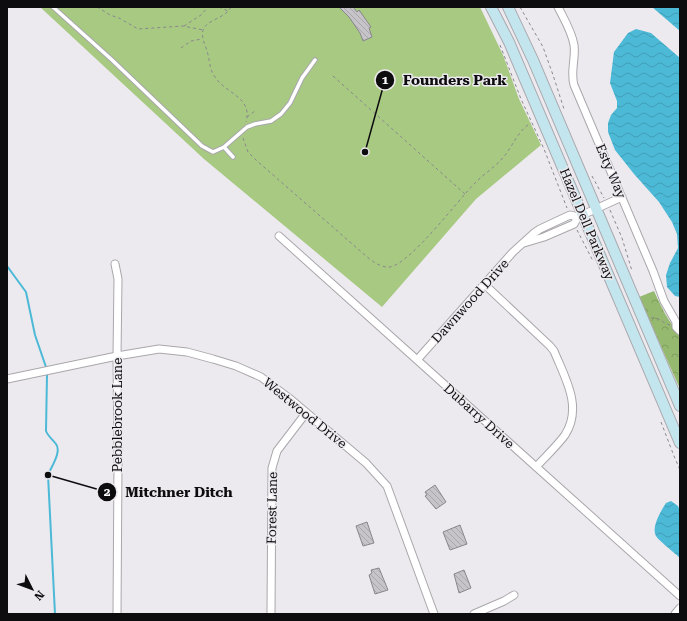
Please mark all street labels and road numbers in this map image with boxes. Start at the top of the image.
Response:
street label: Esty Way [593,142,629,201]
street label: Hazel Dell Parkway [557,166,617,282]
street label: Dawnwood Drive [428,256,512,346]
street label: Pebblebrook Lane [110,358,125,472]
street label: Westwood Drive [260,375,350,451]
street label: Dubarry Drive [441,381,517,451]
street label: Forest Lane [264,472,280,544]

